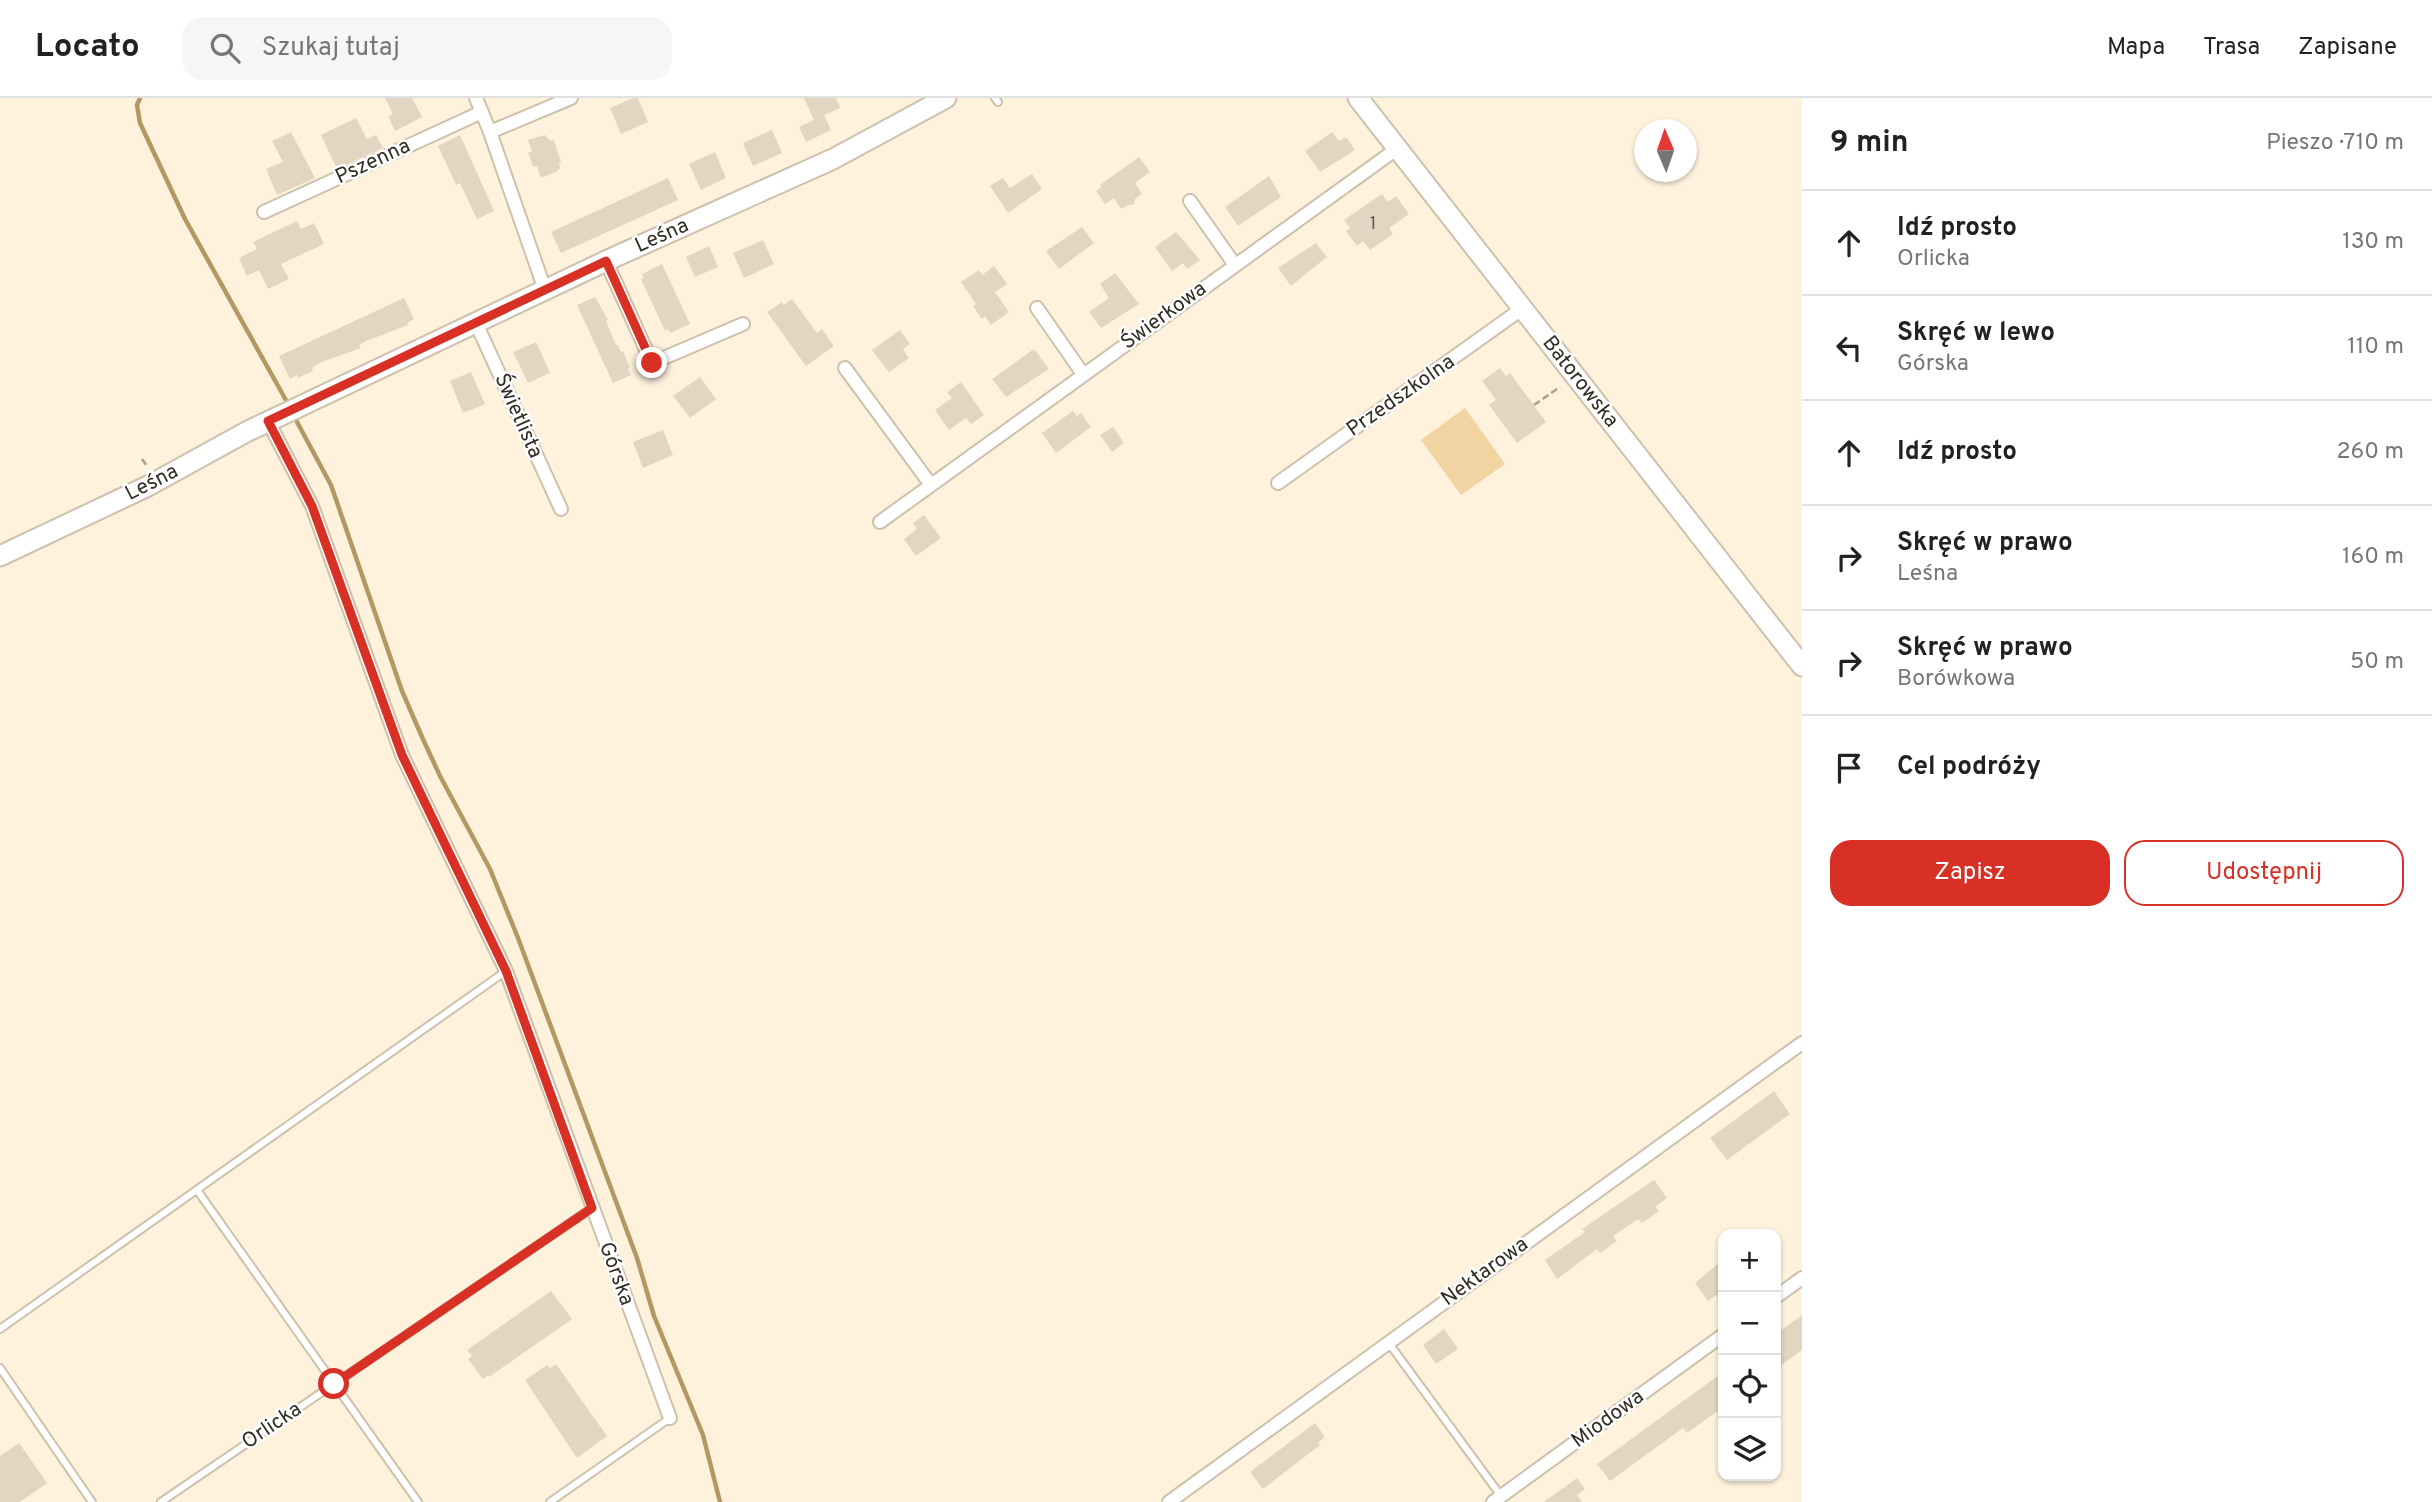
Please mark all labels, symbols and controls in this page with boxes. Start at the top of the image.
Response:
search box [182,17,672,80]
text: Locato [35,27,140,69]
icon: search [206,29,244,67]
text: Szukaj tutaj [262,32,400,65]
text: Mapa [2107,33,2165,63]
text: Trasa [2203,33,2260,63]
text: Zapisane [2298,33,2397,63]
north arrow [1634,119,1697,182]
text: 9 min [1830,125,1908,162]
text: Pieszo · 710 m [2266,129,2404,158]
street label: Pszenna [331,133,415,191]
street label: Leśna [631,212,693,260]
text: Idź prosto [1897,212,2017,245]
house number: 1 [1370,213,1376,236]
icon: ahead [1830,224,1868,262]
text: 130 m [2342,228,2404,257]
text: Orlicka [1897,245,1970,274]
street label: Świerkowa [1115,275,1212,356]
text: Skręć w lewo [1897,317,2055,350]
icon: left [1830,329,1868,367]
street label: Batorowska [1536,330,1624,434]
text: 110 m [2347,333,2404,362]
route end [636,347,667,378]
street label: Przedszkolna [1342,349,1460,443]
text: Górska [1897,350,1969,379]
street label: Świetlista [487,369,550,463]
icon: ahead [1830,434,1868,472]
text: Idź prosto [1897,436,2017,469]
text: 260 m [2337,438,2404,467]
street label: Leśna [121,458,183,508]
text: Skręć w prawo [1897,527,2073,560]
icon: right [1830,539,1868,577]
text: 160 m [2342,543,2404,572]
text: Leśna [1897,560,1958,589]
text: Skręć w prawo [1897,632,2073,665]
icon: right [1830,644,1868,682]
text: 50 m [2350,648,2404,677]
text: Borówkowa [1897,665,2015,694]
icon: arrive [1830,749,1868,787]
text: Cel podróży [1897,751,2041,784]
button: Zapisz [1830,840,2110,906]
button: Udostępnij [2124,840,2404,906]
map controls [1718,1229,1781,1481]
button: + [1718,1229,1781,1292]
street label: Nektarowa [1436,1231,1534,1313]
street label: Górska [592,1239,640,1309]
button: − [1718,1292,1781,1355]
button: locate [1718,1355,1781,1418]
route start [318,1368,349,1399]
street label: Miodowa [1566,1384,1650,1454]
street label: Orlicka [237,1396,307,1456]
button: layers [1718,1418,1781,1481]

